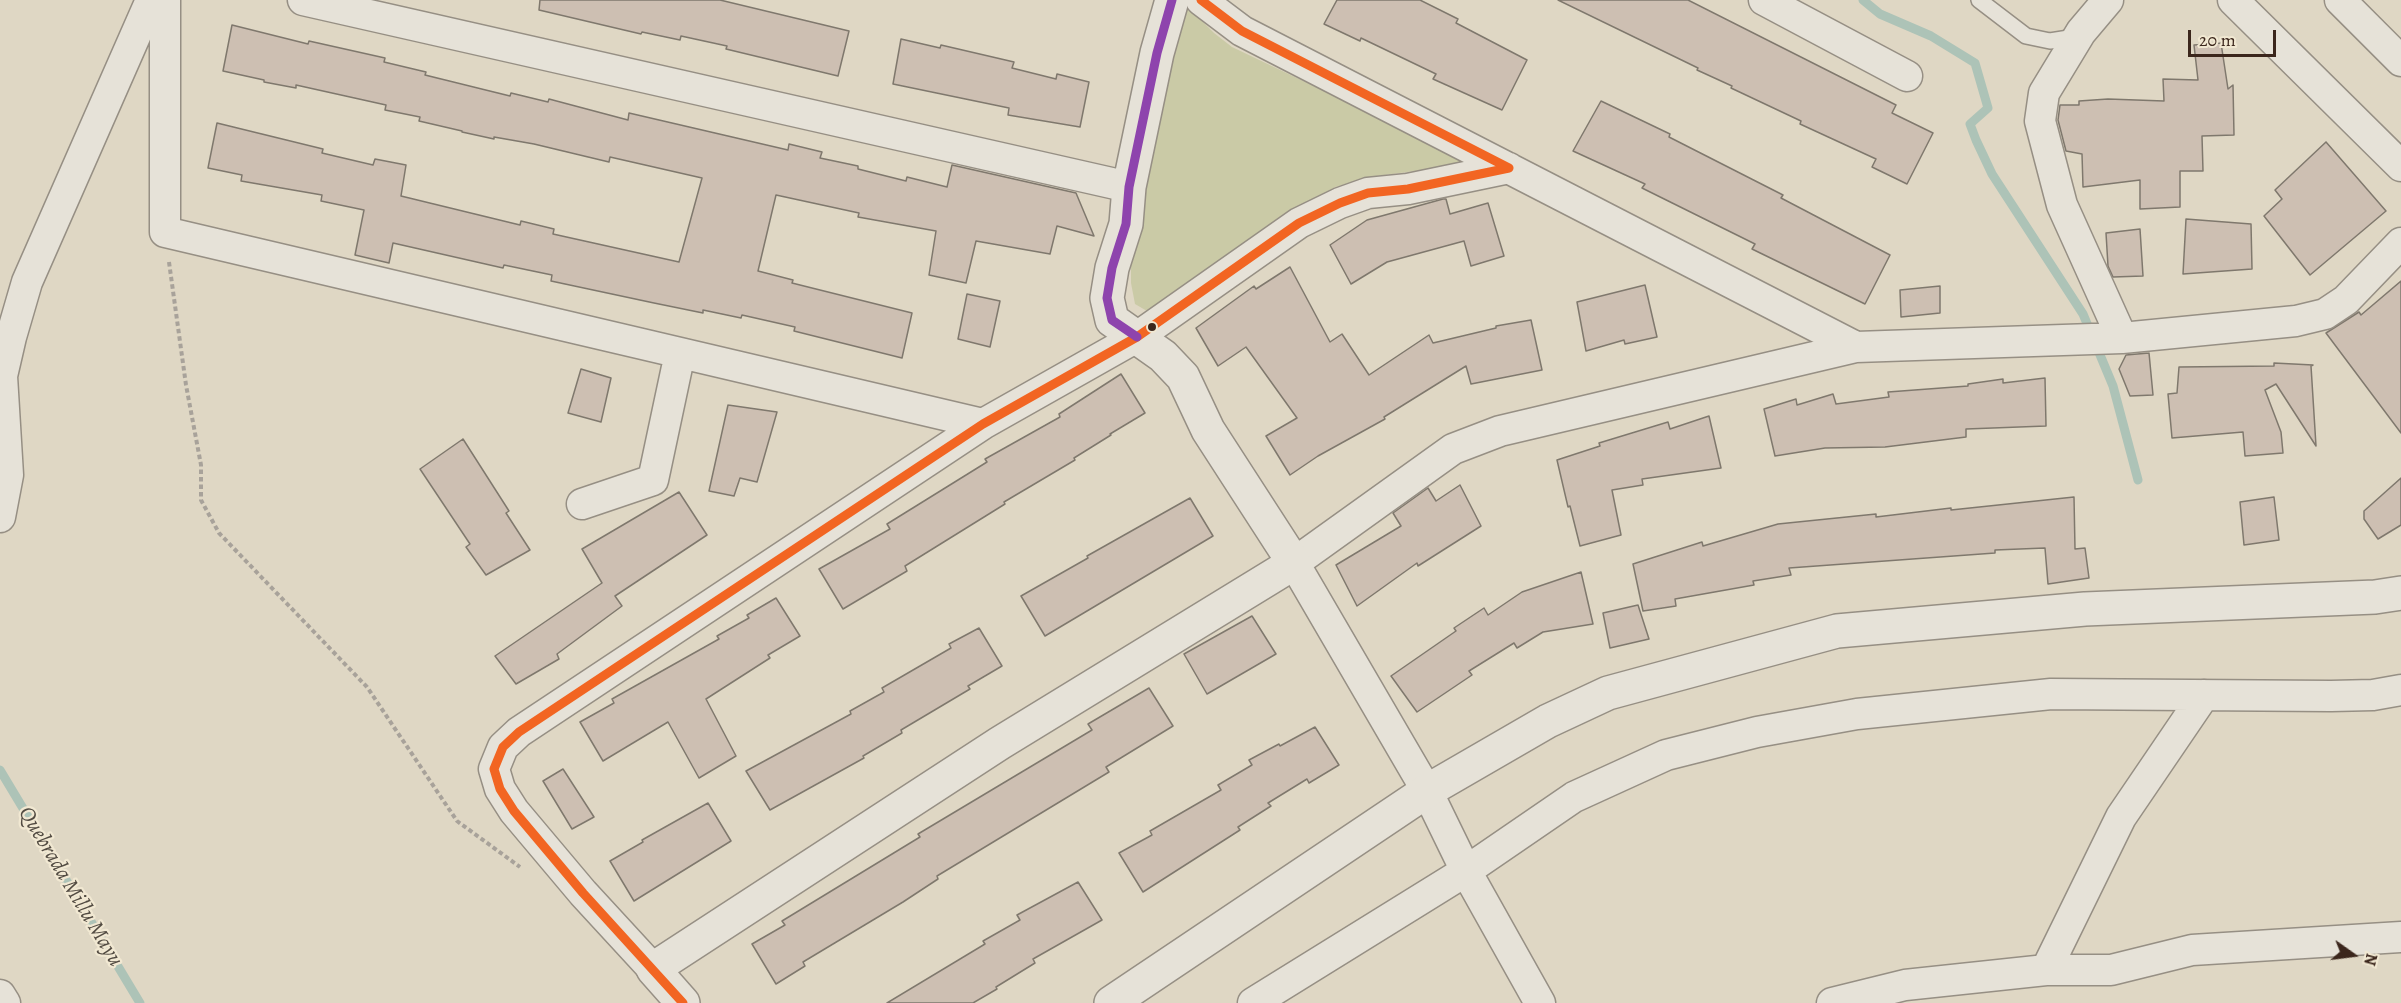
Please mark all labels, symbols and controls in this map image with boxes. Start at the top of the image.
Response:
scale bar [2191,18,2280,56]
text: 20 m [2199,28,2236,52]
unlabelled marker [1146,321,1158,333]
water label: Quebrada Millu Mayu [12,802,128,972]
north arrow [2323,925,2383,985]
text: N [2358,951,2383,968]

